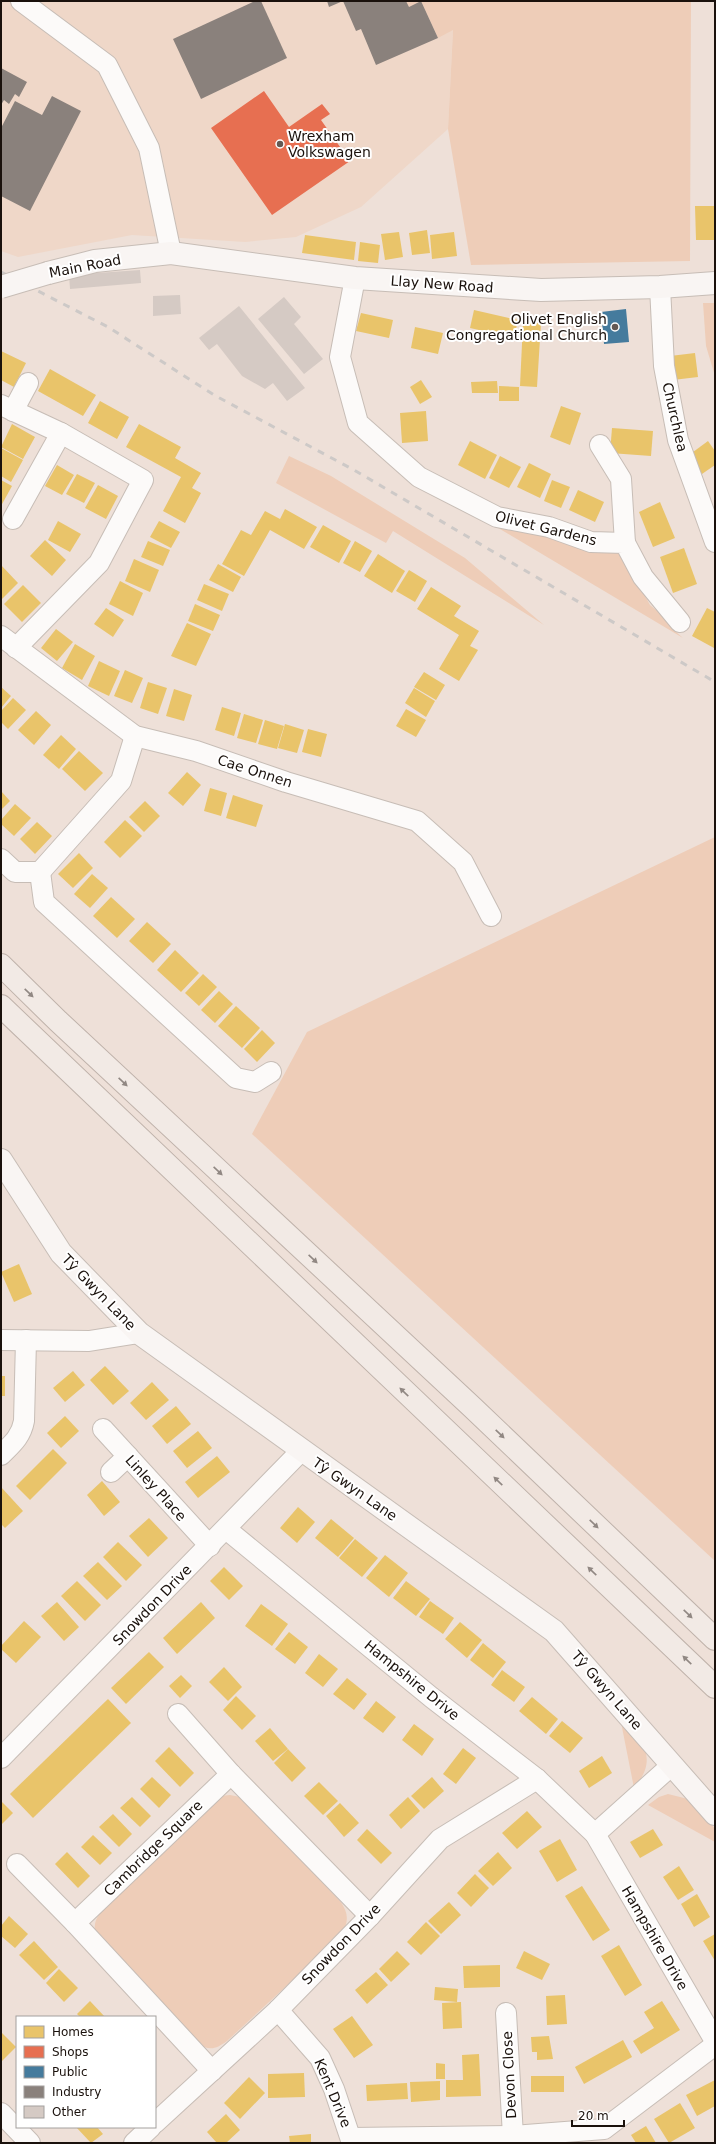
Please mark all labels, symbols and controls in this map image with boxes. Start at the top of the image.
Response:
place label: Wrexham Volkswagen [288,128,371,160]
marker: Wrexham Volkswagen [275,139,285,149]
street label: Main Road [48,251,122,281]
street label: Llay New Road [390,272,494,296]
place label: Olivet English Congregational Church [446,311,607,343]
marker: Olivet English Congregational Church [610,322,620,332]
street label: Churchlea [659,381,691,453]
street label: Olivet Gardens [493,508,599,548]
street label: Cae Onnen [216,751,294,791]
one-way arrow [24,988,34,997]
one-way arrow [118,1077,128,1087]
one-way arrow [213,1166,223,1175]
street label: Tŷ Gwyn Lane [58,1250,139,1333]
one-way arrow [308,1255,318,1264]
one-way arrow [399,1387,409,1397]
one-way arrow [495,1430,505,1439]
street label: Linley Place [122,1452,190,1524]
street label: Tŷ Gwyn Lane [309,1453,400,1524]
one-way arrow [493,1477,503,1486]
one-way arrow [589,1519,599,1529]
street label: Snowdon Drive [109,1561,195,1649]
one-way arrow [588,1567,597,1576]
one-way arrow [683,1609,693,1618]
street label: Hampshire Drive [361,1637,463,1723]
street label: Tŷ Gwyn Lane [568,1647,646,1733]
one-way arrow [682,1656,692,1665]
street label: Cambridge Square [100,1797,206,1899]
street label: Hampshire Drive [619,1883,691,1993]
street label: Snowdon Drive [298,1900,384,1988]
legend [16,2016,156,2128]
text: Homes [52,2025,94,2039]
street label: Devon Close [499,2031,519,2119]
text: Shops [52,2045,88,2059]
street label: Kent Drive [311,2056,355,2130]
text: Public [52,2065,88,2079]
text: Industry [52,2085,101,2099]
scale bar [572,2102,624,2128]
text: Other [52,2105,86,2119]
text: 20 m [578,2109,609,2123]

